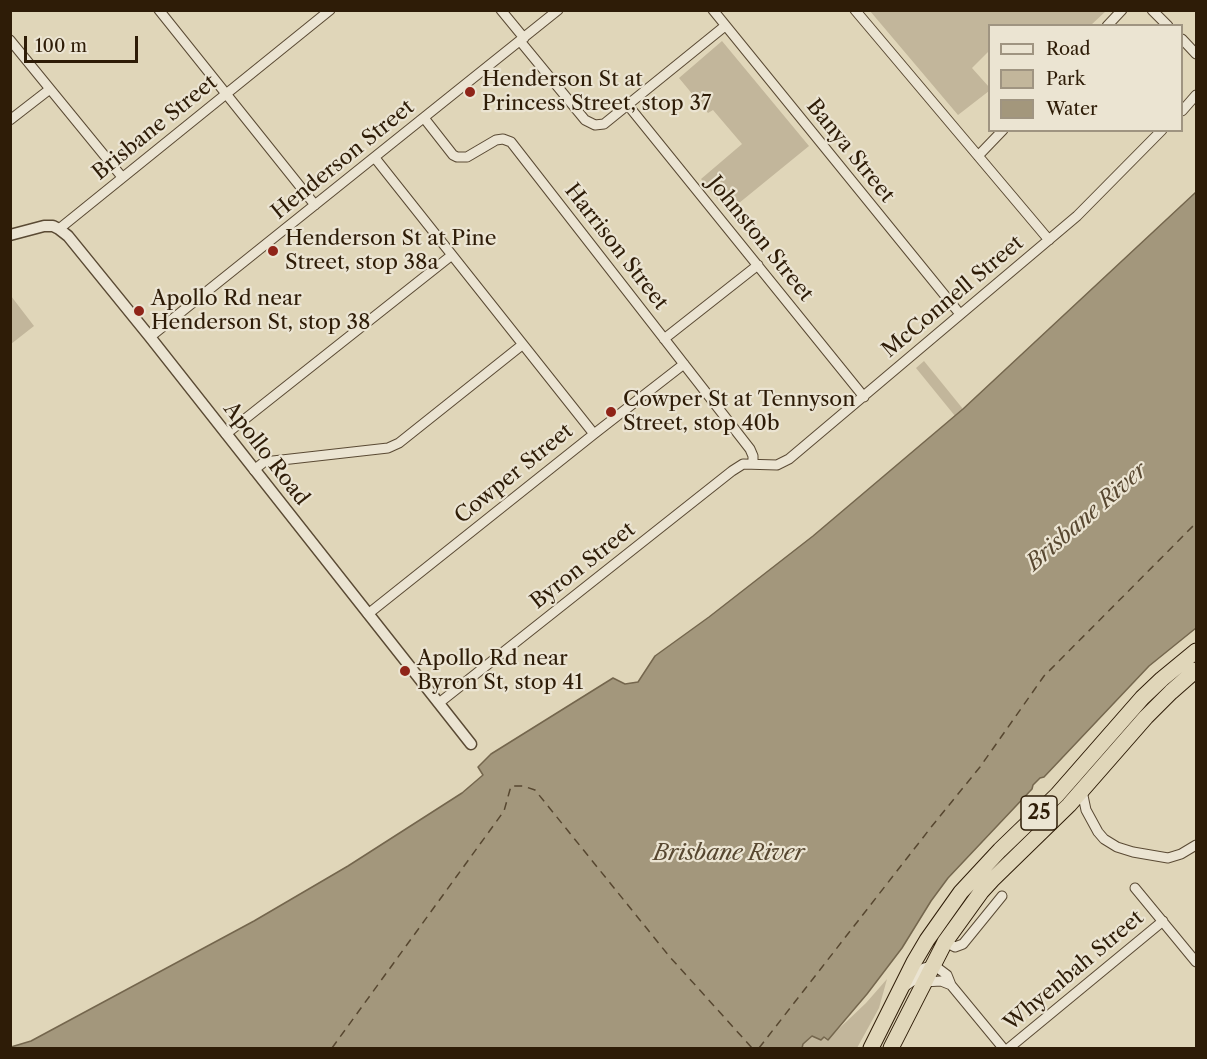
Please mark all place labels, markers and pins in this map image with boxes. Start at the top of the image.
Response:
place label: Henderson St at Princess Street, stop 37 [482,67,711,117]
marker: Henderson St at Princess Street, stop 37 [463,85,477,99]
place label: Henderson St at Pine Street, stop 38a [285,226,496,276]
marker: Henderson St at Pine Street, stop 38a [266,244,280,258]
place label: Apollo Rd near Henderson St, stop 38 [151,286,371,336]
marker: Apollo Rd near Henderson St, stop 38 [132,304,146,318]
place label: Cowper St at Tennyson Street, stop 40b [623,387,855,437]
marker: Cowper St at Tennyson Street, stop 40b [604,405,618,419]
place label: Apollo Rd near Byron St, stop 41 [417,646,583,696]
marker: Apollo Rd near Byron St, stop 41 [398,664,412,678]

